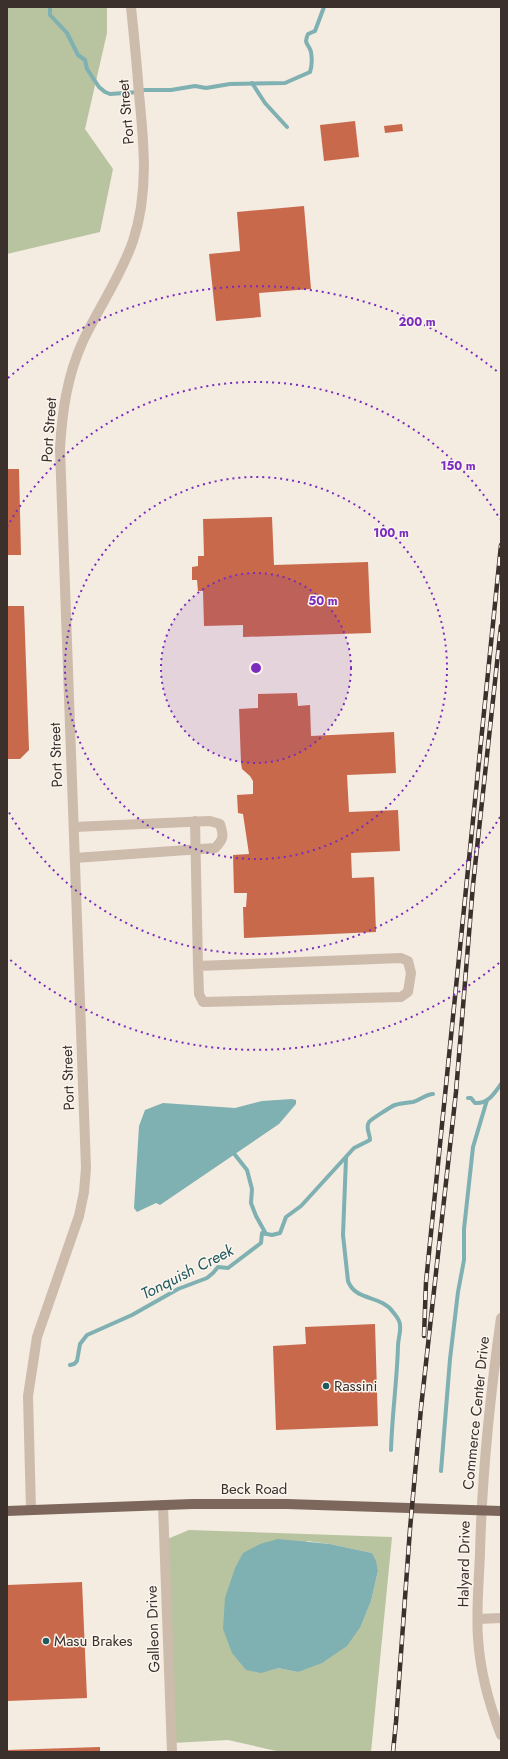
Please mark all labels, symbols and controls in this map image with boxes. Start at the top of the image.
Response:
street label: Port Street [112,78,140,145]
text: 200 m [398,313,436,331]
street label: Port Street [36,396,62,463]
text: 150 m [440,457,476,475]
text: 100 m [373,524,409,542]
text: 50 m [308,592,338,610]
centre of rings [249,661,263,675]
street label: Port Street [44,722,68,788]
street label: Port Street [56,1045,80,1111]
water label: Tonquish Creek [137,1238,238,1305]
street label: Commerce Center Drive [457,1335,495,1491]
place label: Rassini [334,1375,377,1397]
marker: Rassini [321,1381,331,1391]
street label: Beck Road [221,1478,287,1500]
street label: Halyard Drive [452,1520,476,1608]
street label: Galleon Drive [140,1585,166,1673]
place label: Masu Brakes [54,1630,133,1652]
marker: Masu Brakes [41,1636,51,1646]

